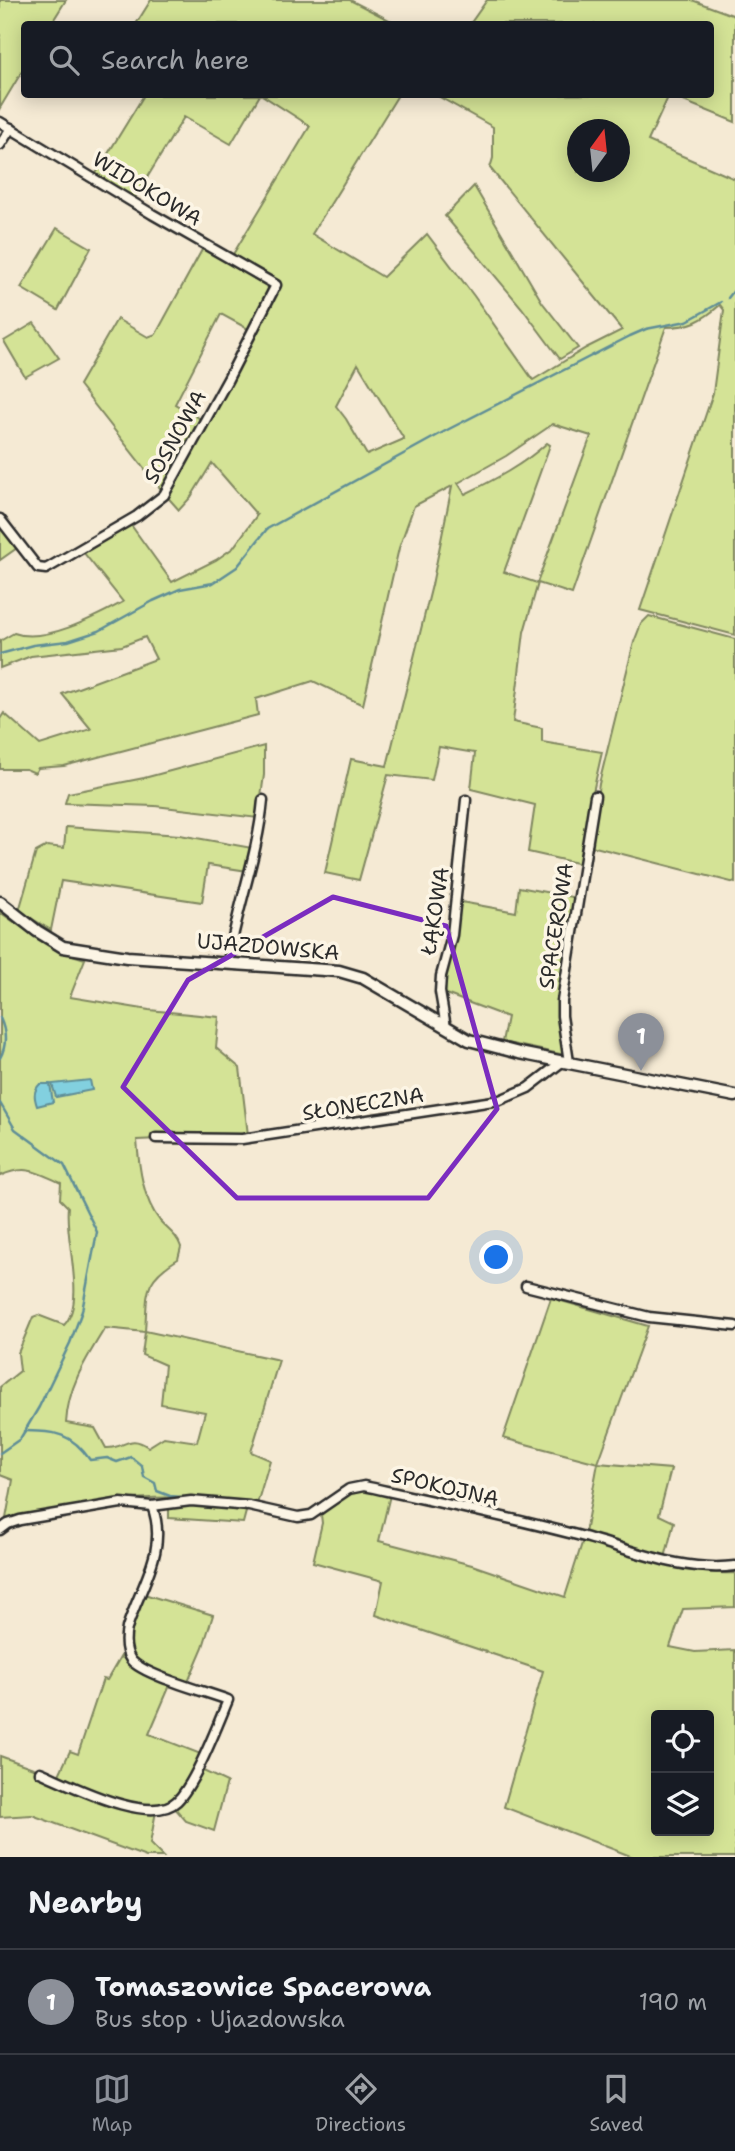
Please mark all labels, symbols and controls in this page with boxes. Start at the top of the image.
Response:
search box [21,21,714,98]
icon: search [45,41,83,79]
text: Search here [101,42,250,77]
north arrow [567,119,630,182]
street label: WIDOKOWA [87,145,207,233]
street label: SOSNOWA [137,385,213,489]
street label: SPACEROWA [532,861,580,991]
street label: ŁĄKOWA [414,865,456,958]
street label: UJAZDOWSKA [196,927,340,967]
pin: 1 [618,1013,664,1071]
street label: SŁONECZNA [300,1081,426,1127]
your location [479,1240,513,1274]
street label: SPOKOJNA [388,1461,502,1513]
map controls [651,1710,714,1836]
button: locate [651,1710,714,1773]
button: layers [651,1773,714,1836]
text: Nearby [28,1882,143,1923]
text: Tomaszowice Spacerowa [95,1969,431,2004]
text: 1 [46,1987,56,2017]
text: 190 m [639,1987,707,2017]
text: Bus stop · Ujazdowska [95,2004,345,2034]
tab: Map [92,2070,132,2137]
tab: Directions [316,2070,406,2137]
tab: Saved [589,2070,643,2137]

